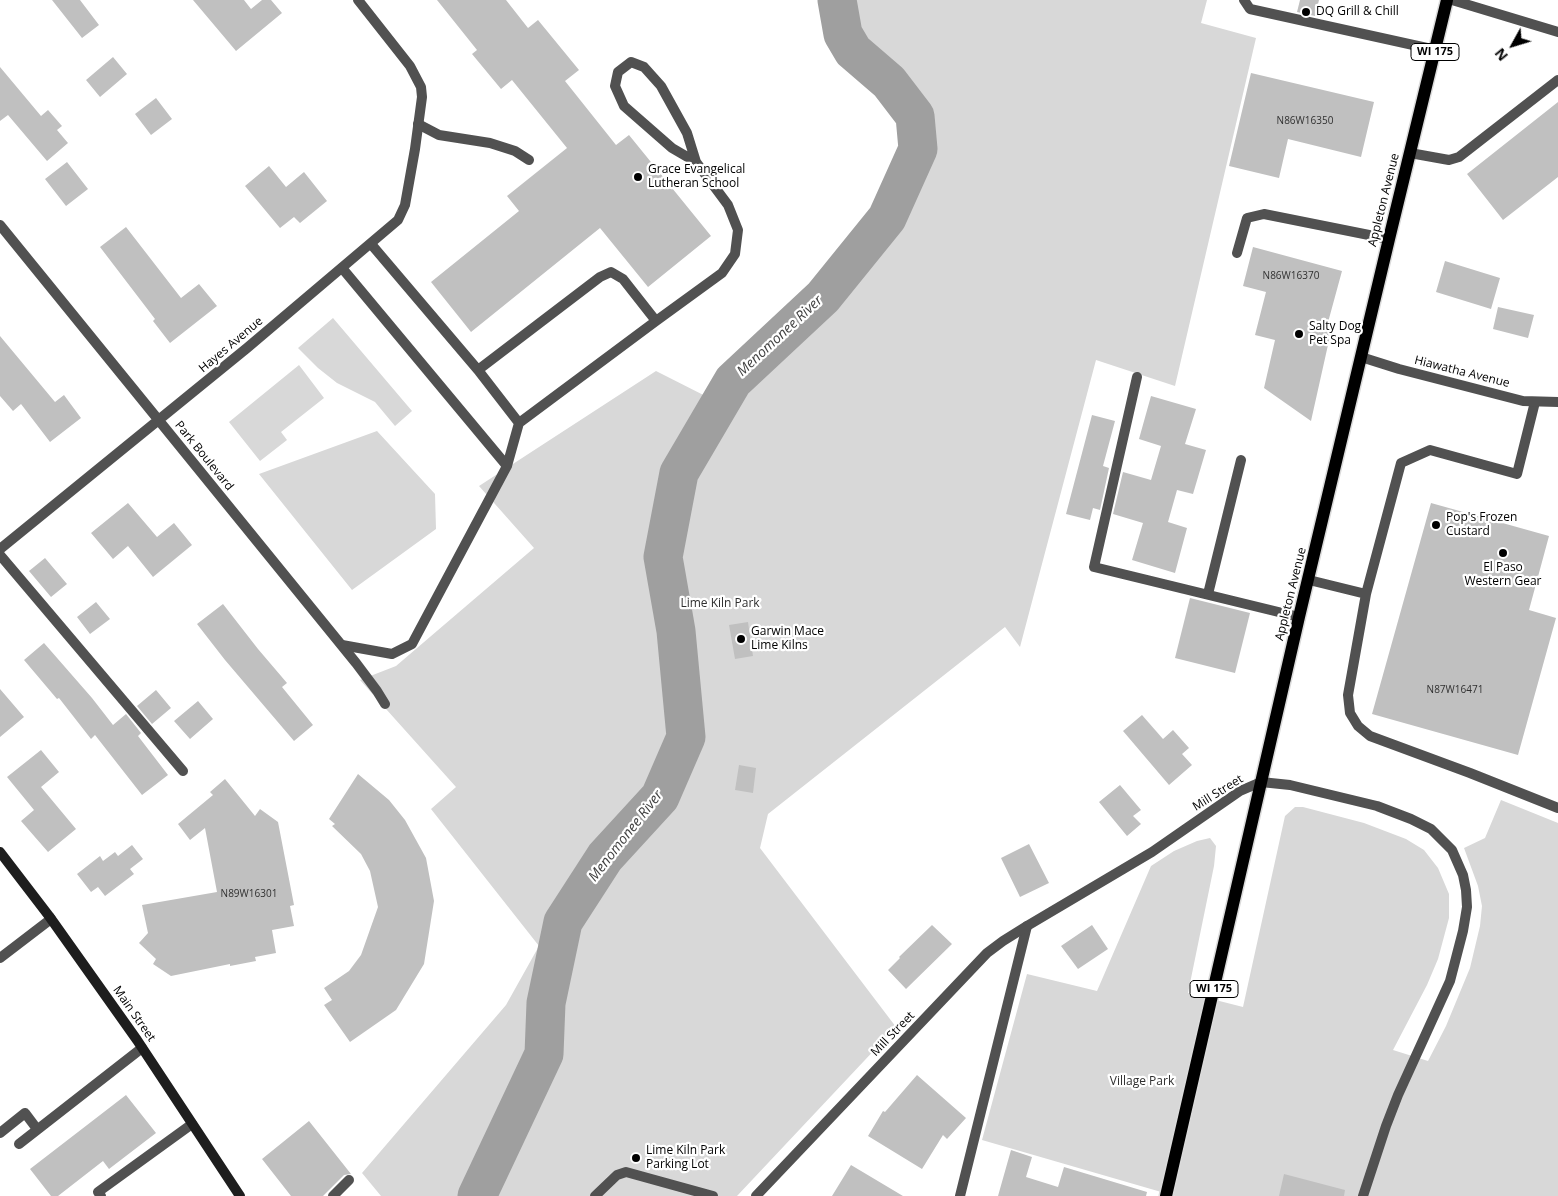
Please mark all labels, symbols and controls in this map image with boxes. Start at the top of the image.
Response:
place label: DQ Grill & Chill [1316,5,1399,19]
marker: DQ Grill & Chill [1300,6,1312,18]
north arrow [1488,20,1538,70]
road number: WI 175 [1411,44,1459,61]
text: N [1490,44,1512,65]
house number: N86W16350 [1277,115,1333,127]
street label: Appleton Avenue [1365,152,1403,248]
place label: Grace Evangelical Lutheran School [648,163,745,191]
marker: Grace Evangelical Lutheran School [632,171,644,183]
house number: N86W16370 [1263,270,1319,282]
water label: Menomonee River [734,292,826,380]
street label: Hayes Avenue [196,314,266,376]
place label: Salty Dog Pet Spa [1309,320,1361,348]
marker: Salty Dog Pet Spa [1293,328,1305,340]
street label: Hiawatha Avenue [1413,353,1511,391]
street label: Park Boulevard [172,418,236,494]
place label: Pop's Frozen Custard [1446,511,1517,539]
marker: Pop's Frozen Custard [1430,519,1442,531]
street label: Appleton Avenue [1272,546,1310,642]
marker: El Paso Western Gear [1497,547,1509,559]
place label: El Paso Western Gear [1465,561,1541,589]
park label: Lime Kiln Park [680,597,760,611]
place label: Garwin Mace Lime Kilns [751,625,824,653]
marker: Garwin Mace Lime Kilns [735,633,747,645]
house number: N87W16471 [1427,684,1483,696]
street label: Mill Street [1190,772,1246,814]
water label: Menomonee River [585,787,667,885]
house number: N89W16301 [221,888,277,900]
road number: WI 175 [1190,981,1238,998]
street label: Main Street [110,983,158,1045]
street label: Mill Street [868,1009,918,1059]
park label: Village Park [1110,1075,1174,1089]
place label: Lime Kiln Park Parking Lot [646,1144,725,1172]
marker: Lime Kiln Park Parking Lot [630,1152,642,1164]

